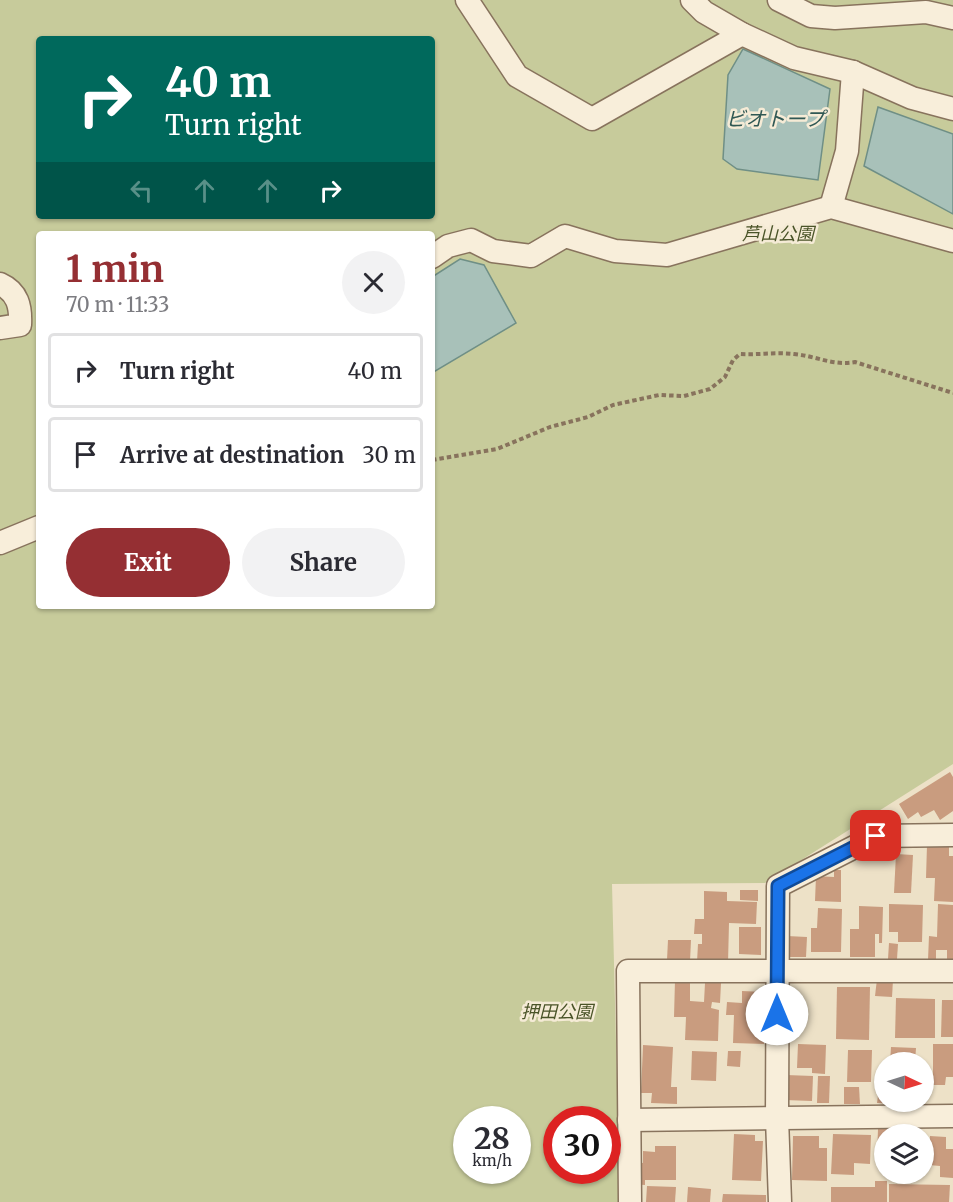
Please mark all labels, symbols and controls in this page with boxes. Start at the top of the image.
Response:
text: 40 m [165,56,271,108]
icon: right [66,60,144,138]
water label: ビオトープ [726,106,828,131]
text: Turn right [165,108,302,142]
icon: left [125,174,158,207]
icon: ahead [188,174,221,207]
icon: ahead [251,174,284,207]
icon: right [314,174,347,207]
park label: 芦山公園 [742,222,817,245]
text: 1 min [66,247,164,292]
button: close [342,251,405,314]
text: 70 m · 11:33 [66,292,169,317]
icon: right [69,354,102,387]
text: Turn right [120,357,234,385]
text: 40 m [347,357,402,385]
icon: arrive [69,438,102,471]
text: Arrive at destination [120,441,344,469]
text: 30 m [362,441,416,469]
button: Exit [66,528,230,597]
button: Share [242,528,405,597]
pin [850,810,901,861]
icon: arrive [859,819,892,852]
position arrow [745,982,809,1046]
park label: 押田公園 [521,1000,596,1023]
north arrow [874,1052,934,1112]
map controls [874,1052,934,1184]
speed limit sign: 30 [543,1106,621,1184]
text: 28 [474,1119,510,1157]
button: layers [874,1124,934,1184]
text: km/h [472,1151,512,1170]

